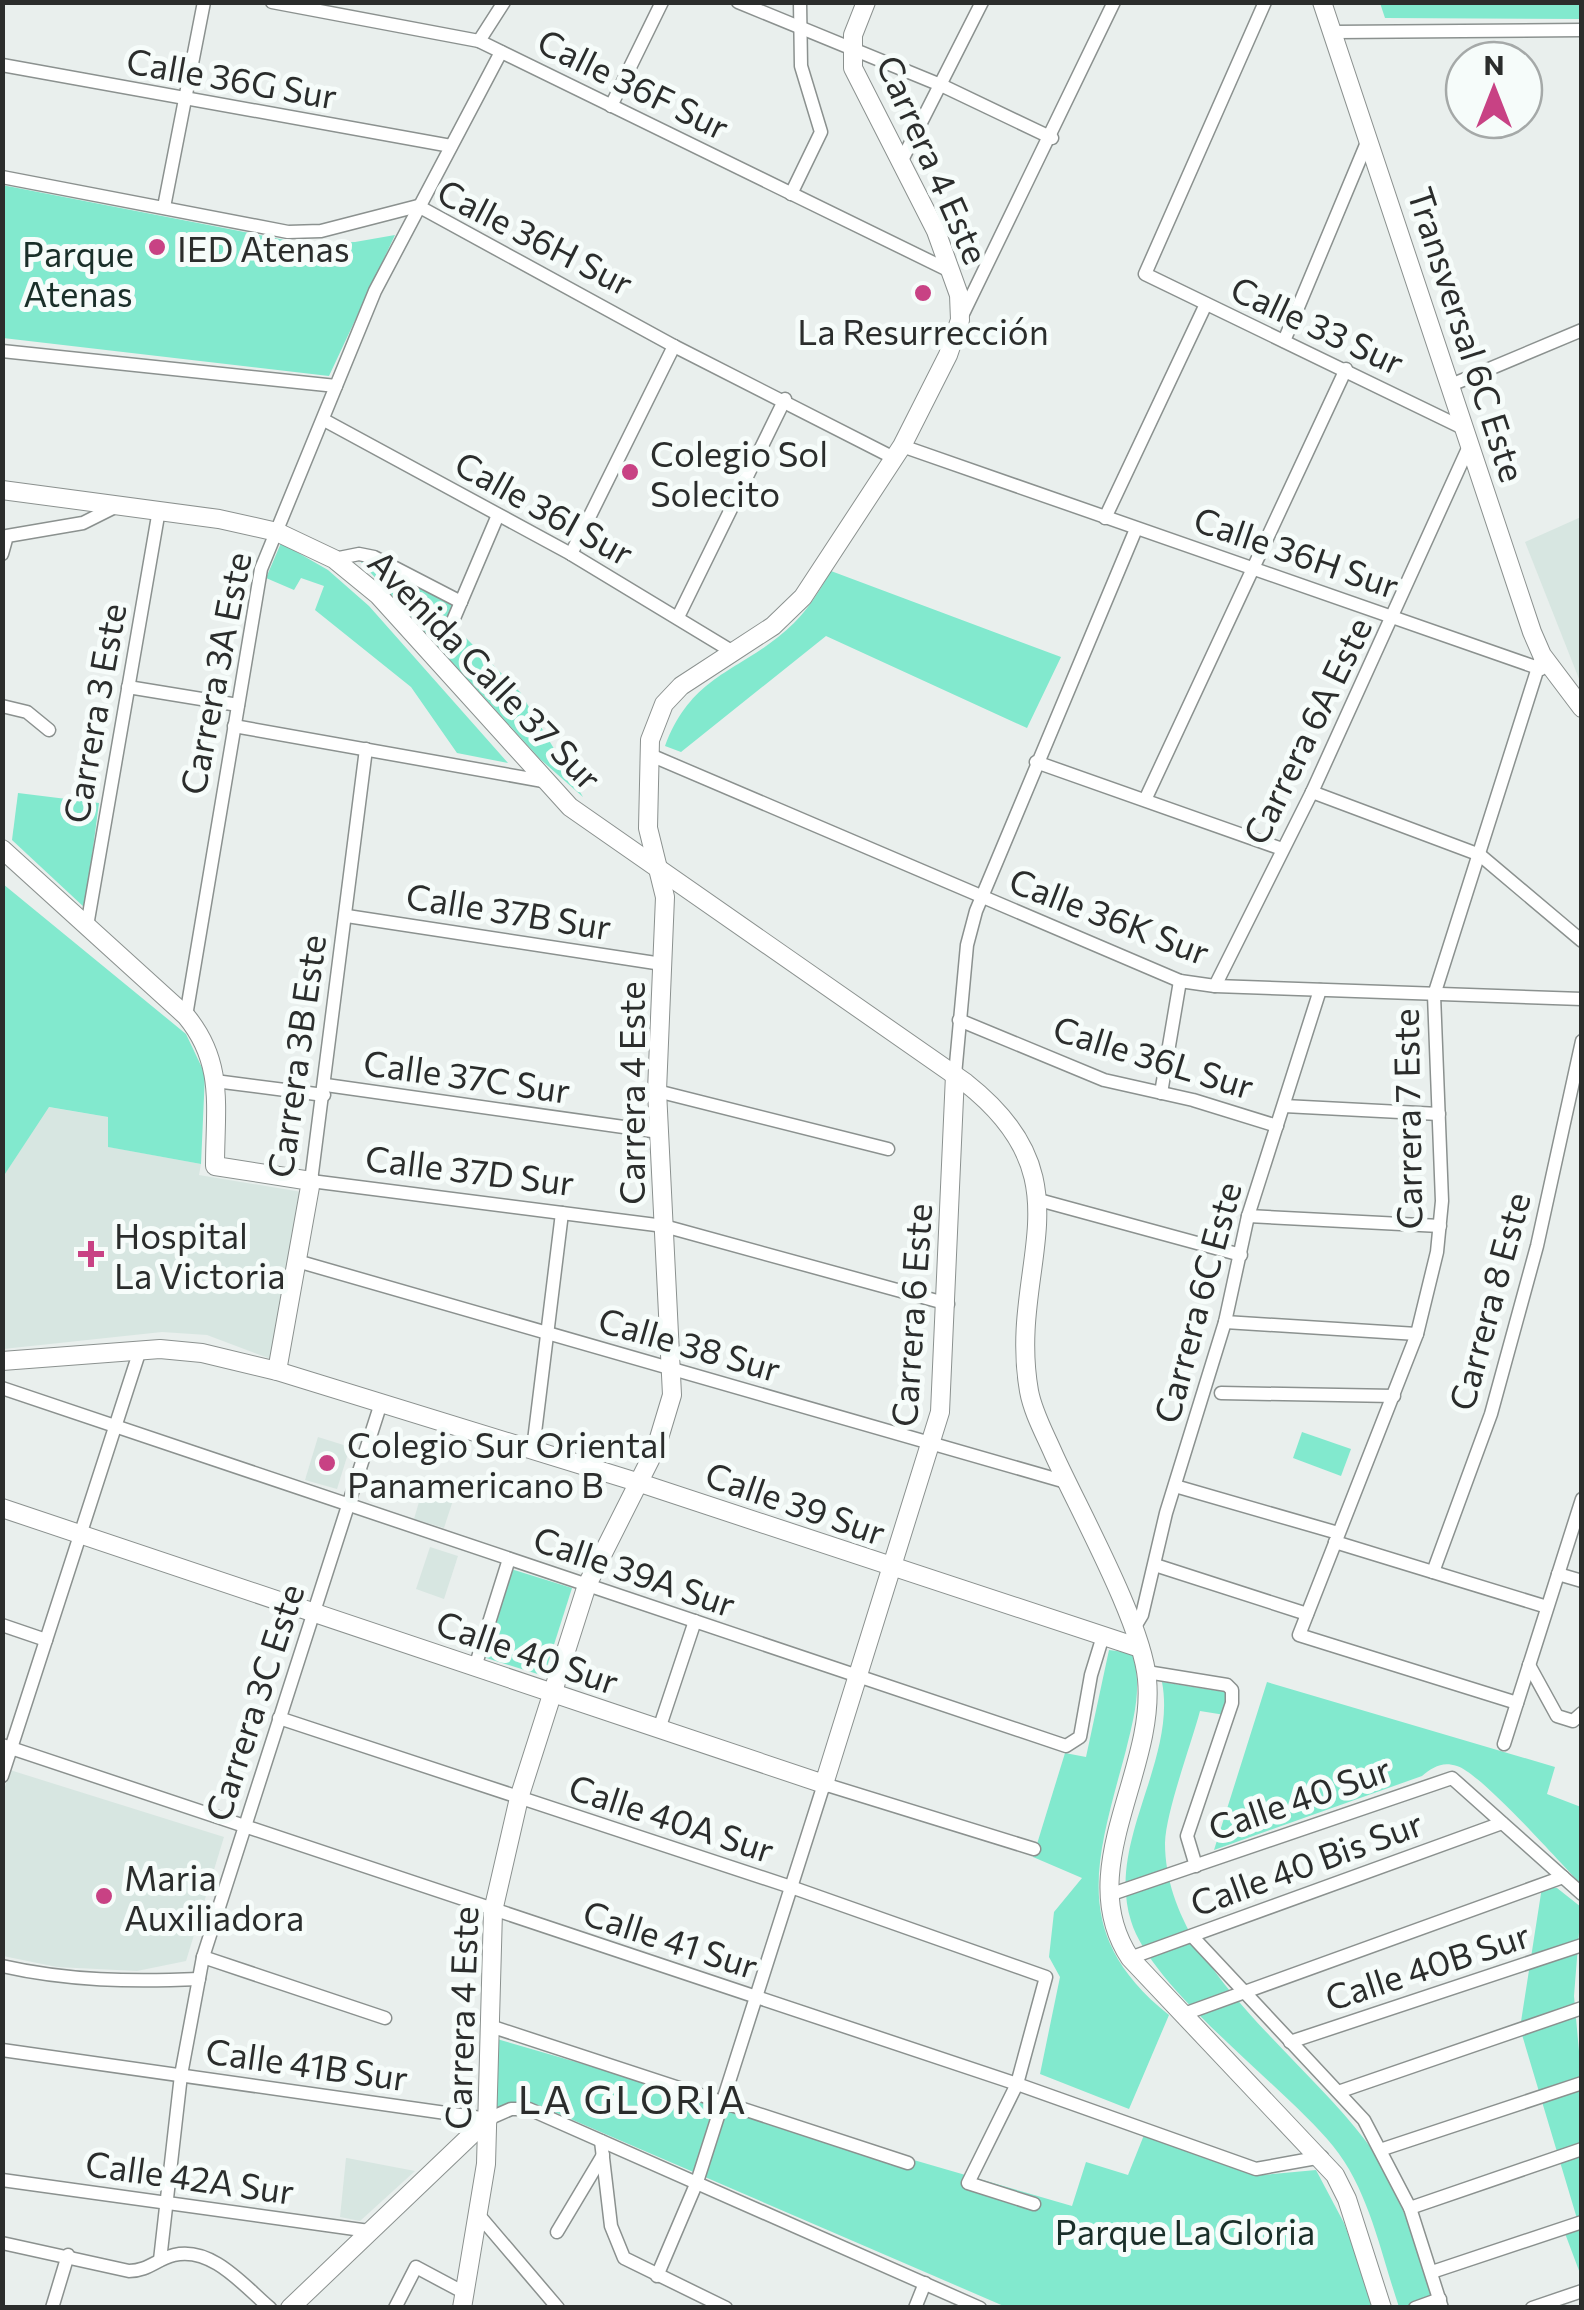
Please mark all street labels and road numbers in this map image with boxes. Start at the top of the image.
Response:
street label: Calle 36F Sur [531,18,737,148]
street label: Calle 36G Sur [123,37,341,117]
street label: Carrera 4 Este [869,48,999,270]
street label: Calle 36H Sur [431,168,641,304]
street label: Transversal 6C Este [1400,181,1536,487]
street label: Calle 33 Sur [1225,265,1411,383]
street label: Calle 36I Sur [448,440,642,574]
street label: Calle 36H Sur [1189,496,1405,606]
street label: Avenida Calle 37 Sur [360,540,612,798]
street label: Carrera 3A Este [169,548,259,798]
street label: Carrera 3 Este [53,600,133,826]
street label: Carrera 6A Este [1233,610,1379,850]
street label: Calle 36K Sur [1004,857,1216,973]
street label: Calle 37B Sur [403,873,615,947]
street label: Carrera 3B Este [257,932,333,1180]
street label: Carrera 4 Este [609,981,652,1205]
street label: Calle 36L Sur [1049,1005,1259,1107]
street label: Carrera 7 Este [1383,1008,1429,1230]
street label: Calle 37C Sur [361,1039,573,1111]
street label: Calle 37D Sur [363,1135,577,1203]
street label: Carrera 6C Este [1143,1177,1249,1427]
street label: Carrera 8 Este [1438,1187,1538,1415]
street label: Carrera 6 Este [881,1202,939,1428]
street label: Calle 38 Sur [594,1297,786,1389]
street label: Calle 39 Sur [700,1451,892,1553]
street label: Calle 39A Sur [528,1515,742,1625]
street label: Carrera 3C Este [194,1578,312,1826]
street label: Calle 40 Sur [431,1600,625,1702]
street label: Calle 40 Sur [1202,1746,1396,1848]
street label: Calle 40A Sur [564,1764,780,1870]
street label: Calle 40 Bis Sur [1184,1800,1428,1924]
street label: Calle 41 Sur [578,1890,764,1986]
street label: Carrera 4 Este [435,1906,485,2130]
street label: Calle 40B Sur [1319,1912,1535,2018]
street label: Calle 41B Sur [203,2028,411,2098]
street label: Calle 42A Sur [83,2140,297,2212]

